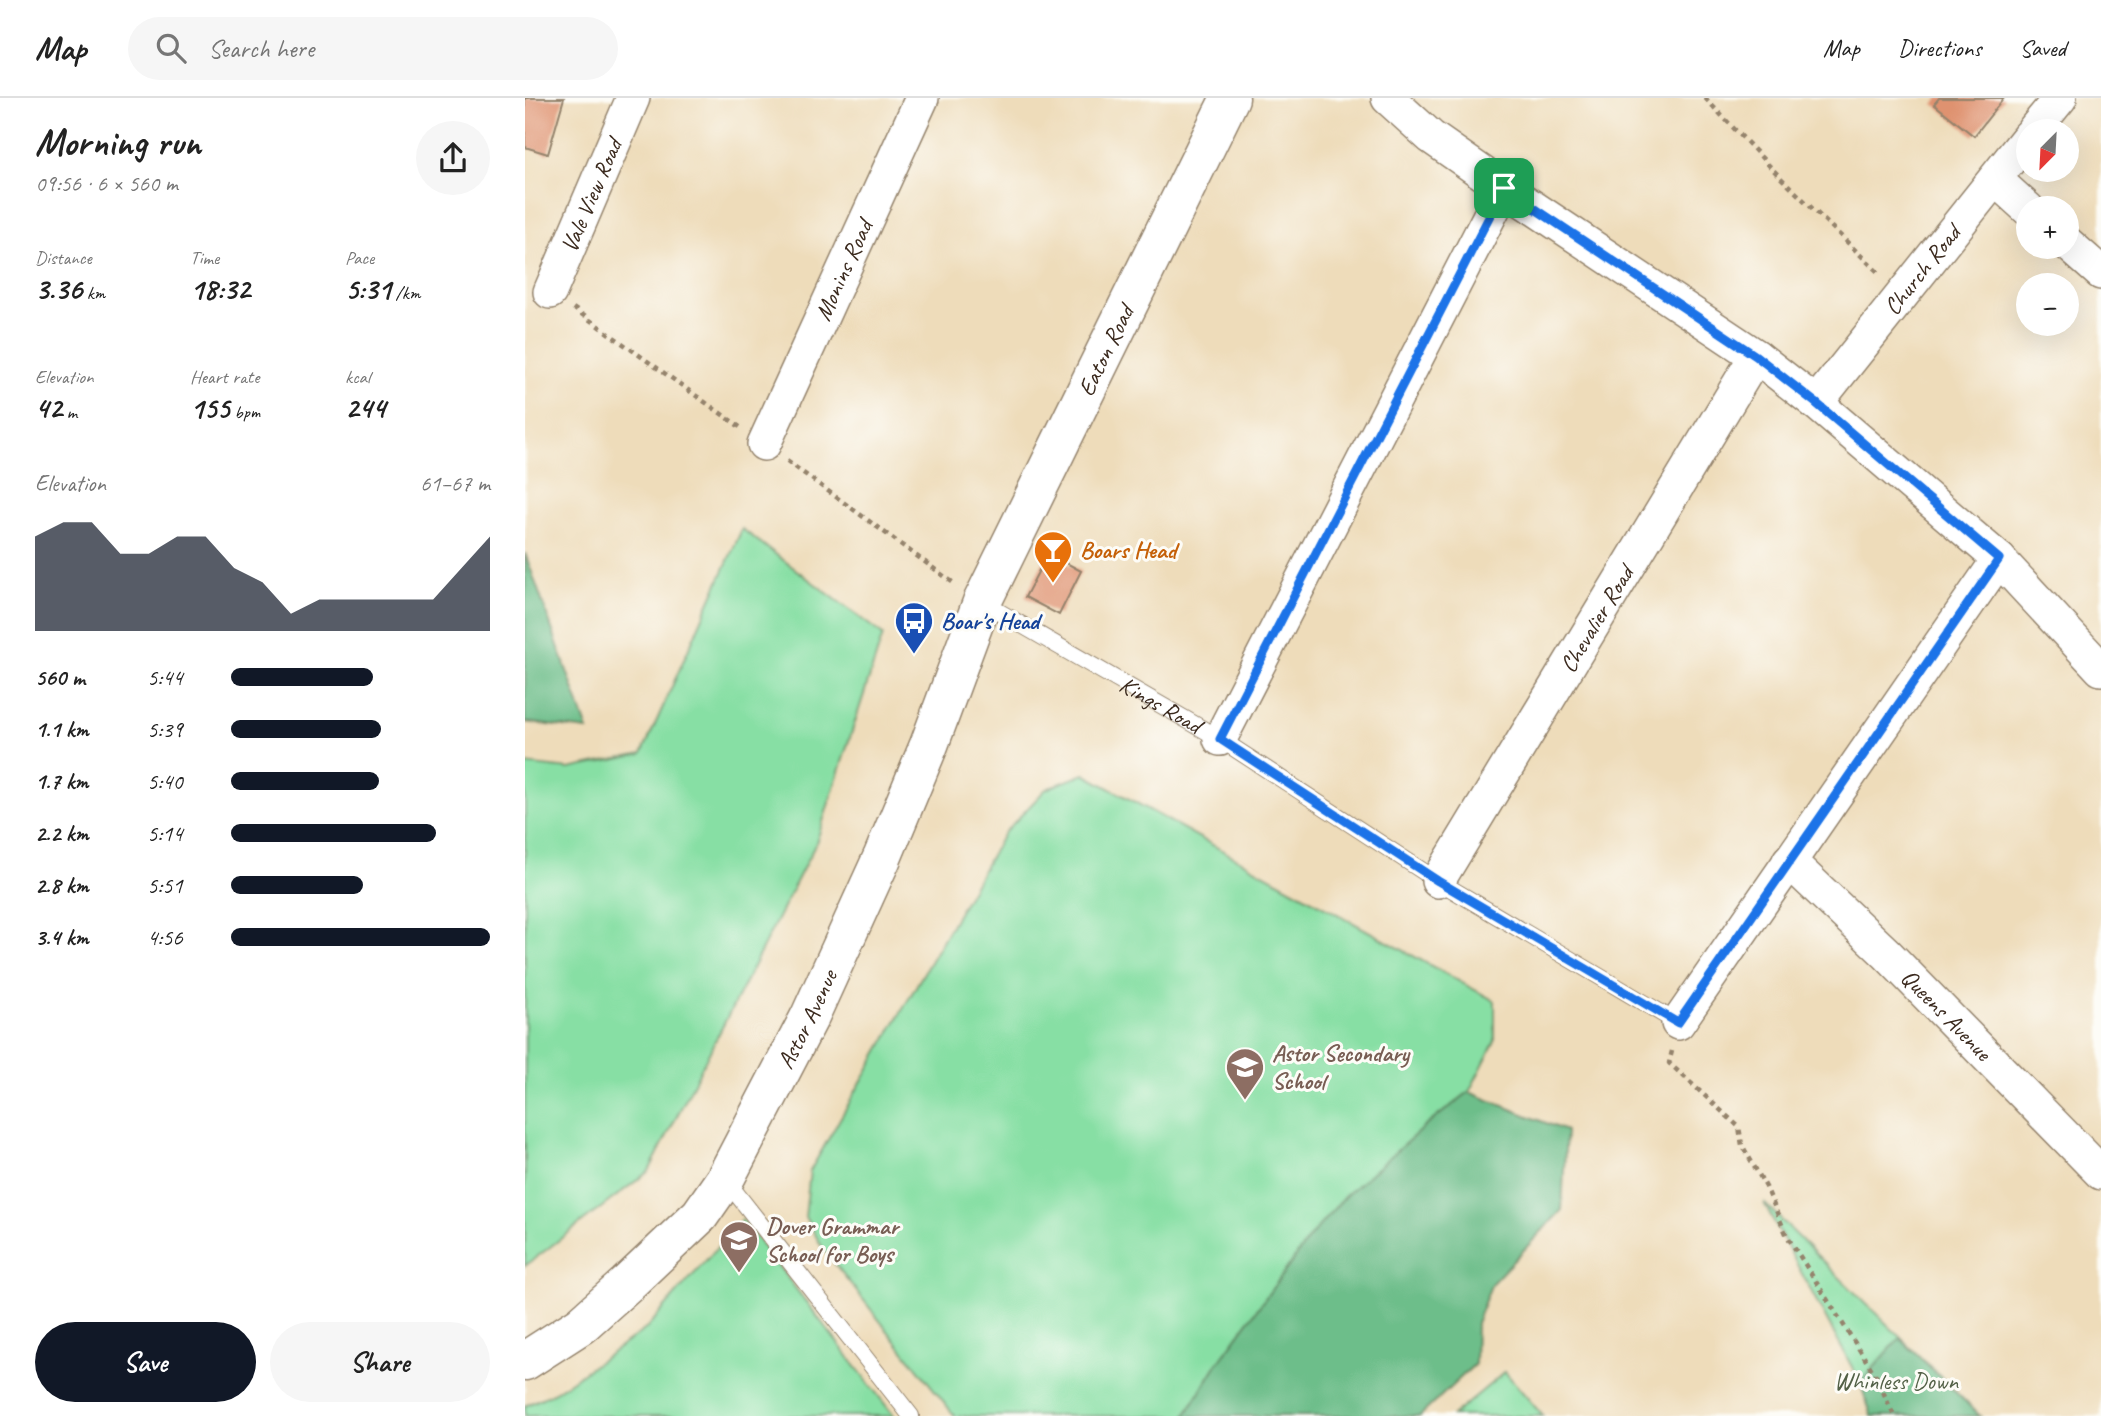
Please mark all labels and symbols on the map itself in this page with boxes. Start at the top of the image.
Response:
north arrow [2016,119,2079,182]
street label: Vale View Road [554,131,630,257]
pin [1474,158,1534,218]
street label: Monins Road [807,212,881,325]
street label: Church Road [1877,216,1969,321]
street label: Eaton Road [1071,297,1142,401]
bar icon: Boars Head [1032,529,1074,584]
place label: Boars Head [1080,535,1180,565]
street label: Chevalier Road [1553,558,1642,678]
bus stop icon: Boar's Head [893,600,935,655]
place label: Boar's Head [941,606,1043,636]
street label: Kings Road [1114,669,1210,742]
street label: Queens Avenue [1895,962,1999,1069]
street label: Astor Avenue [770,963,845,1074]
place label: Astor Secondary School [1272,1038,1411,1096]
school or university icon: Astor Secondary School [1224,1046,1266,1101]
place label: Dover Grammar School for Boys [766,1211,900,1269]
school or university icon: Dover Grammar School for Boys [718,1219,760,1274]
park label: Whinless Down [1834,1366,1959,1396]

